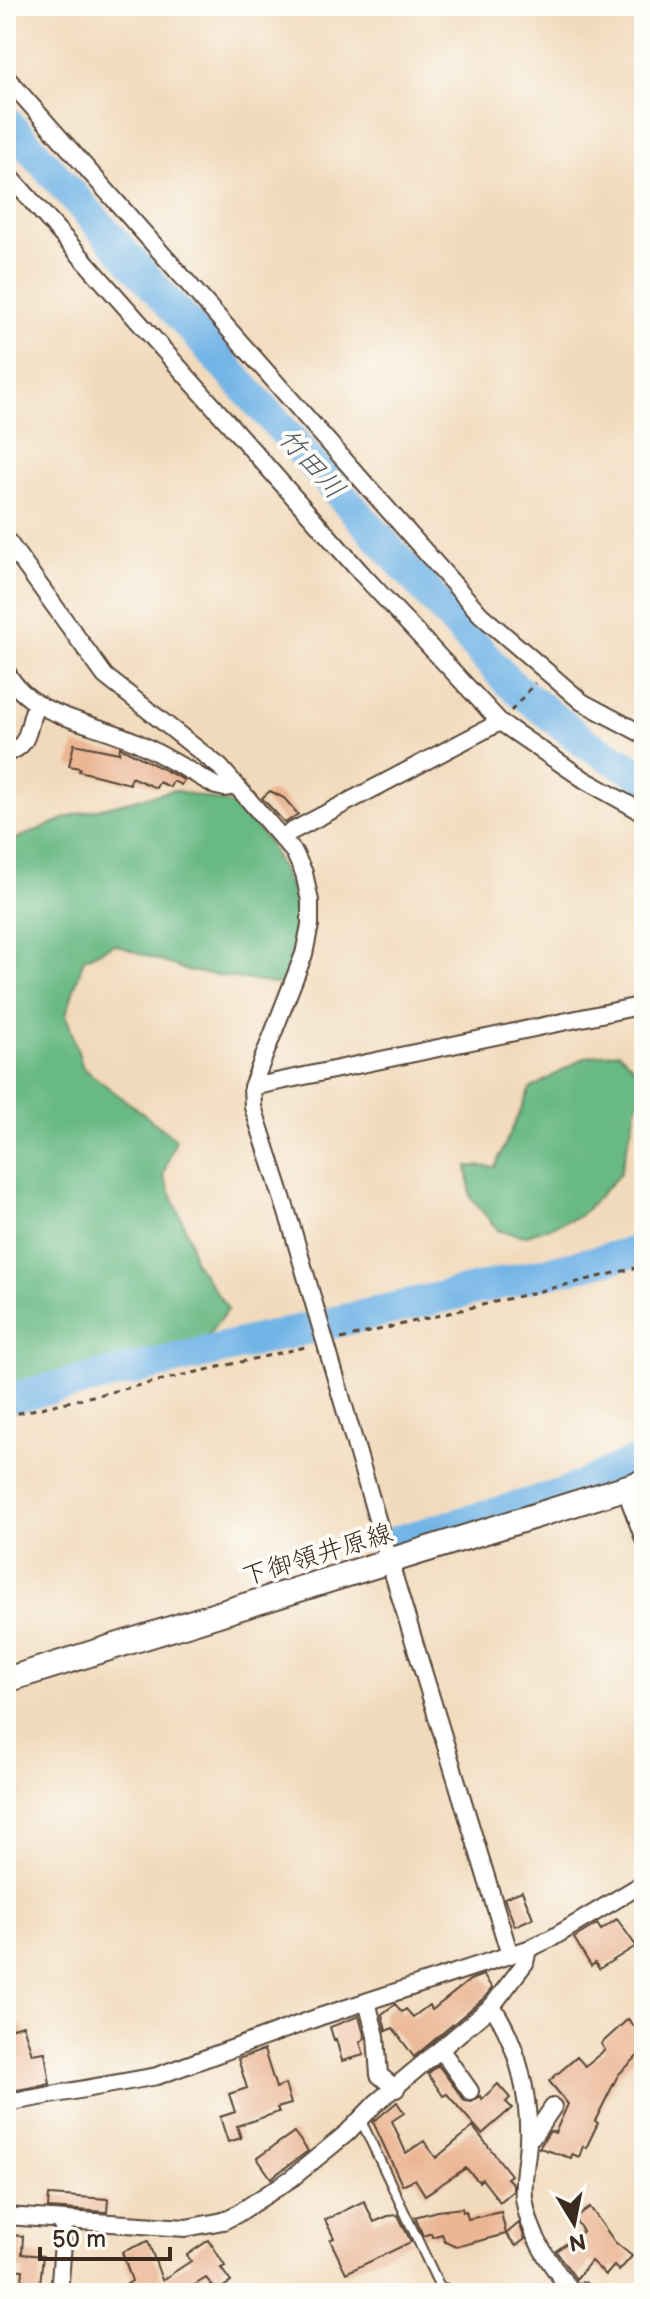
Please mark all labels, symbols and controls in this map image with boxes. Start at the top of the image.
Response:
water label: 竹田川 [271,422,351,506]
street label: 下御領井原線 [238,1518,397,1593]
north arrow [534,2183,614,2263]
scale bar [40,2211,170,2261]
text: 50 m [52,2225,106,2254]
text: N [567,2226,588,2256]

